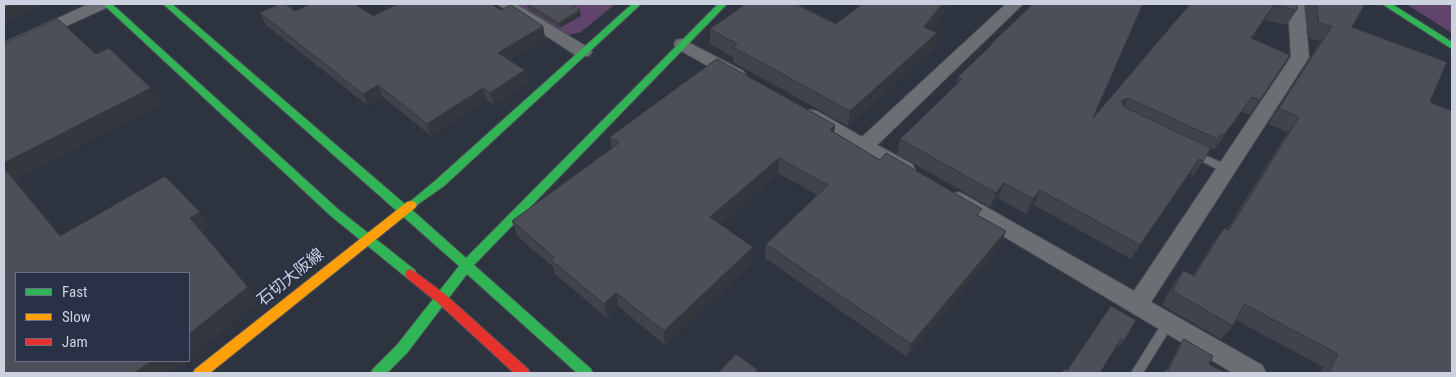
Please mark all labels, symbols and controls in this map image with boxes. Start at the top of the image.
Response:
street label: 石切大阪線 [254,245,328,311]
legend [15,272,190,362]
text: Fast [62,283,87,301]
text: Slow [62,308,91,326]
text: Jam [62,333,88,351]

